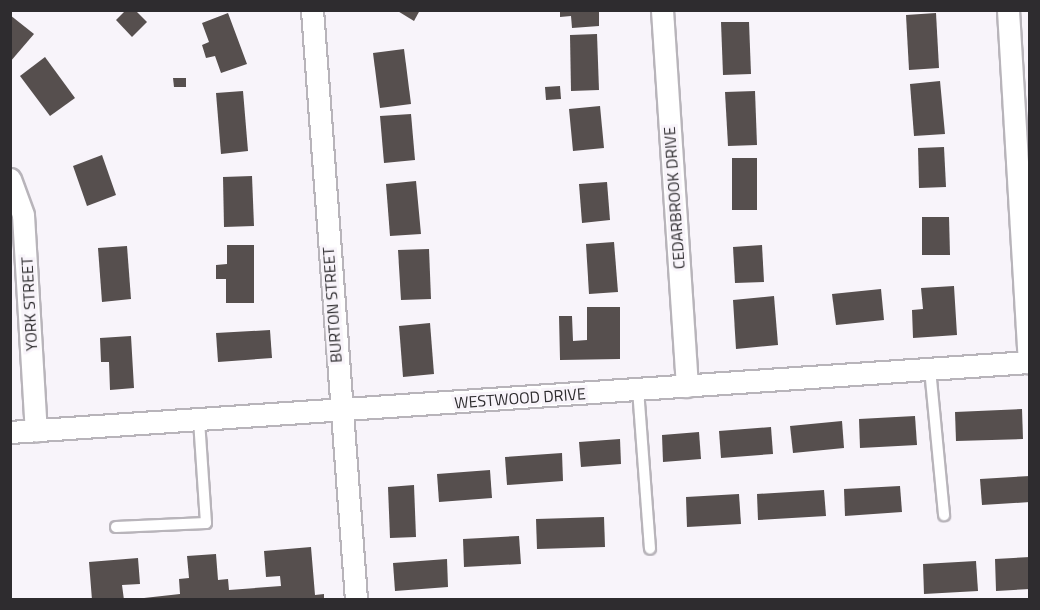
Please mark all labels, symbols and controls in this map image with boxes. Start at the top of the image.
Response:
street label: CEDARBROOK DRIVE [659,126,689,270]
street label: BURTON STREET [318,247,346,363]
street label: YORK STREET [17,256,41,352]
street label: WESTWOOD DRIVE [454,384,586,412]

